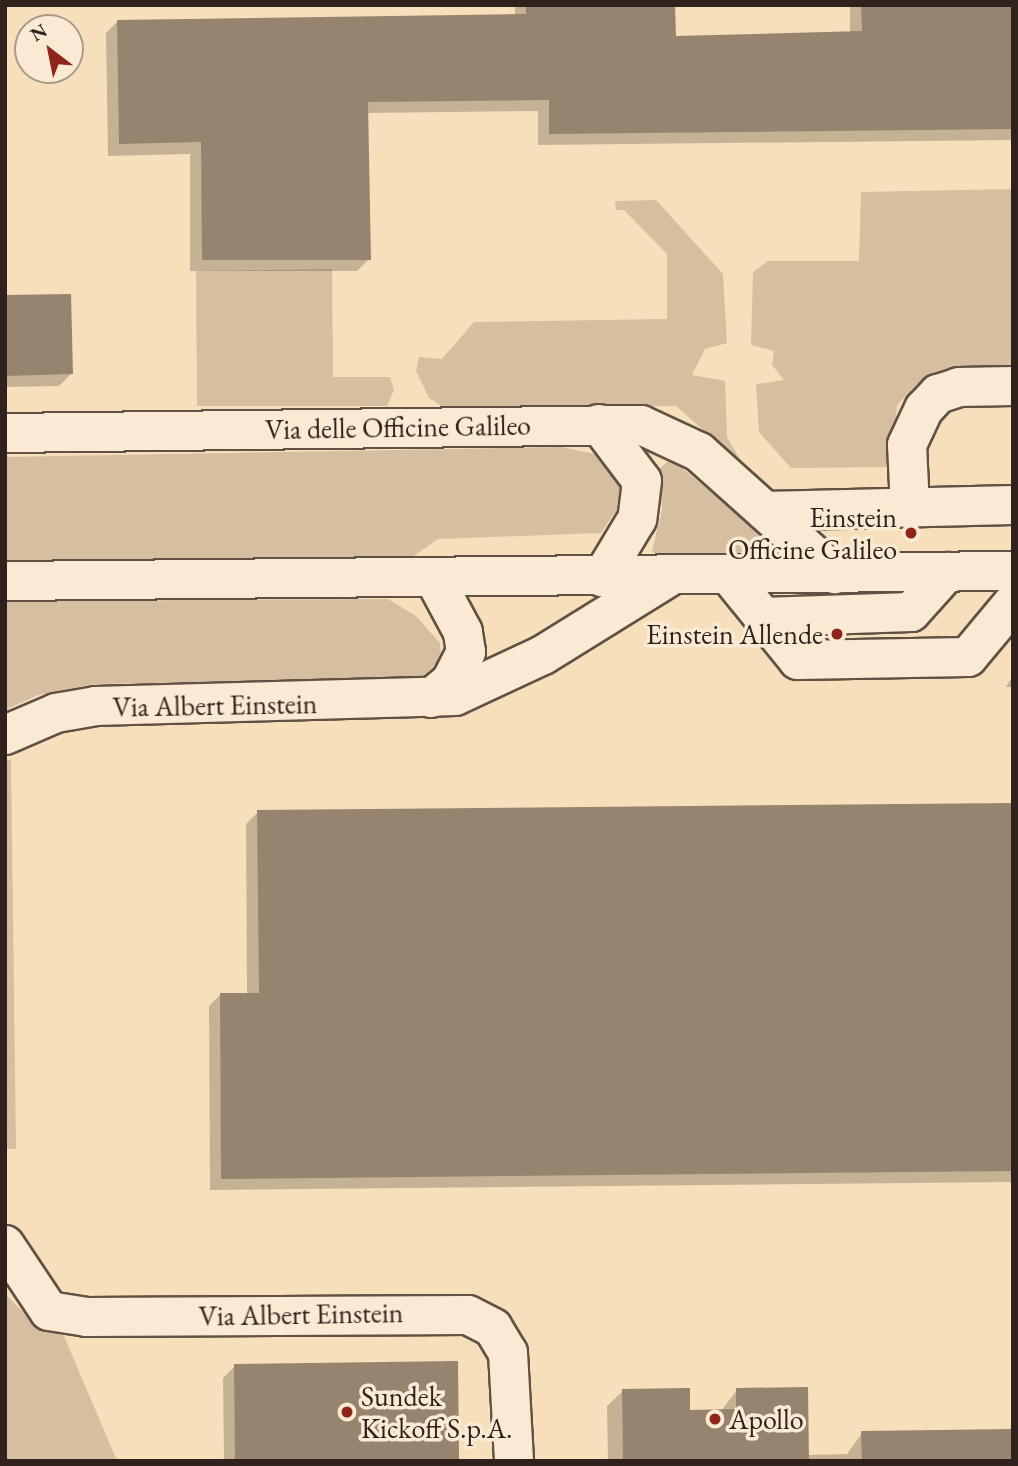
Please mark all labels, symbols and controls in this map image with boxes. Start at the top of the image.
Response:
north arrow [14,14,84,84]
text: N [26,18,52,47]
street label: Via delle Officine Galileo [265,408,531,446]
place label: Einstein Officine Galileo [728,500,897,566]
marker: Einstein Officine Galileo [903,525,919,541]
place label: Einstein Allende [646,617,823,651]
marker: Einstein Allende [829,626,845,642]
street label: Via Albert Einstein [112,686,318,724]
street label: Via Albert Einstein [198,1295,404,1333]
place label: Sundek Kickoff S.p.A. [361,1379,513,1445]
place label: Apollo [729,1402,804,1436]
marker: Sundek Kickoff S.p.A. [339,1404,355,1420]
marker: Apollo [707,1411,723,1427]

